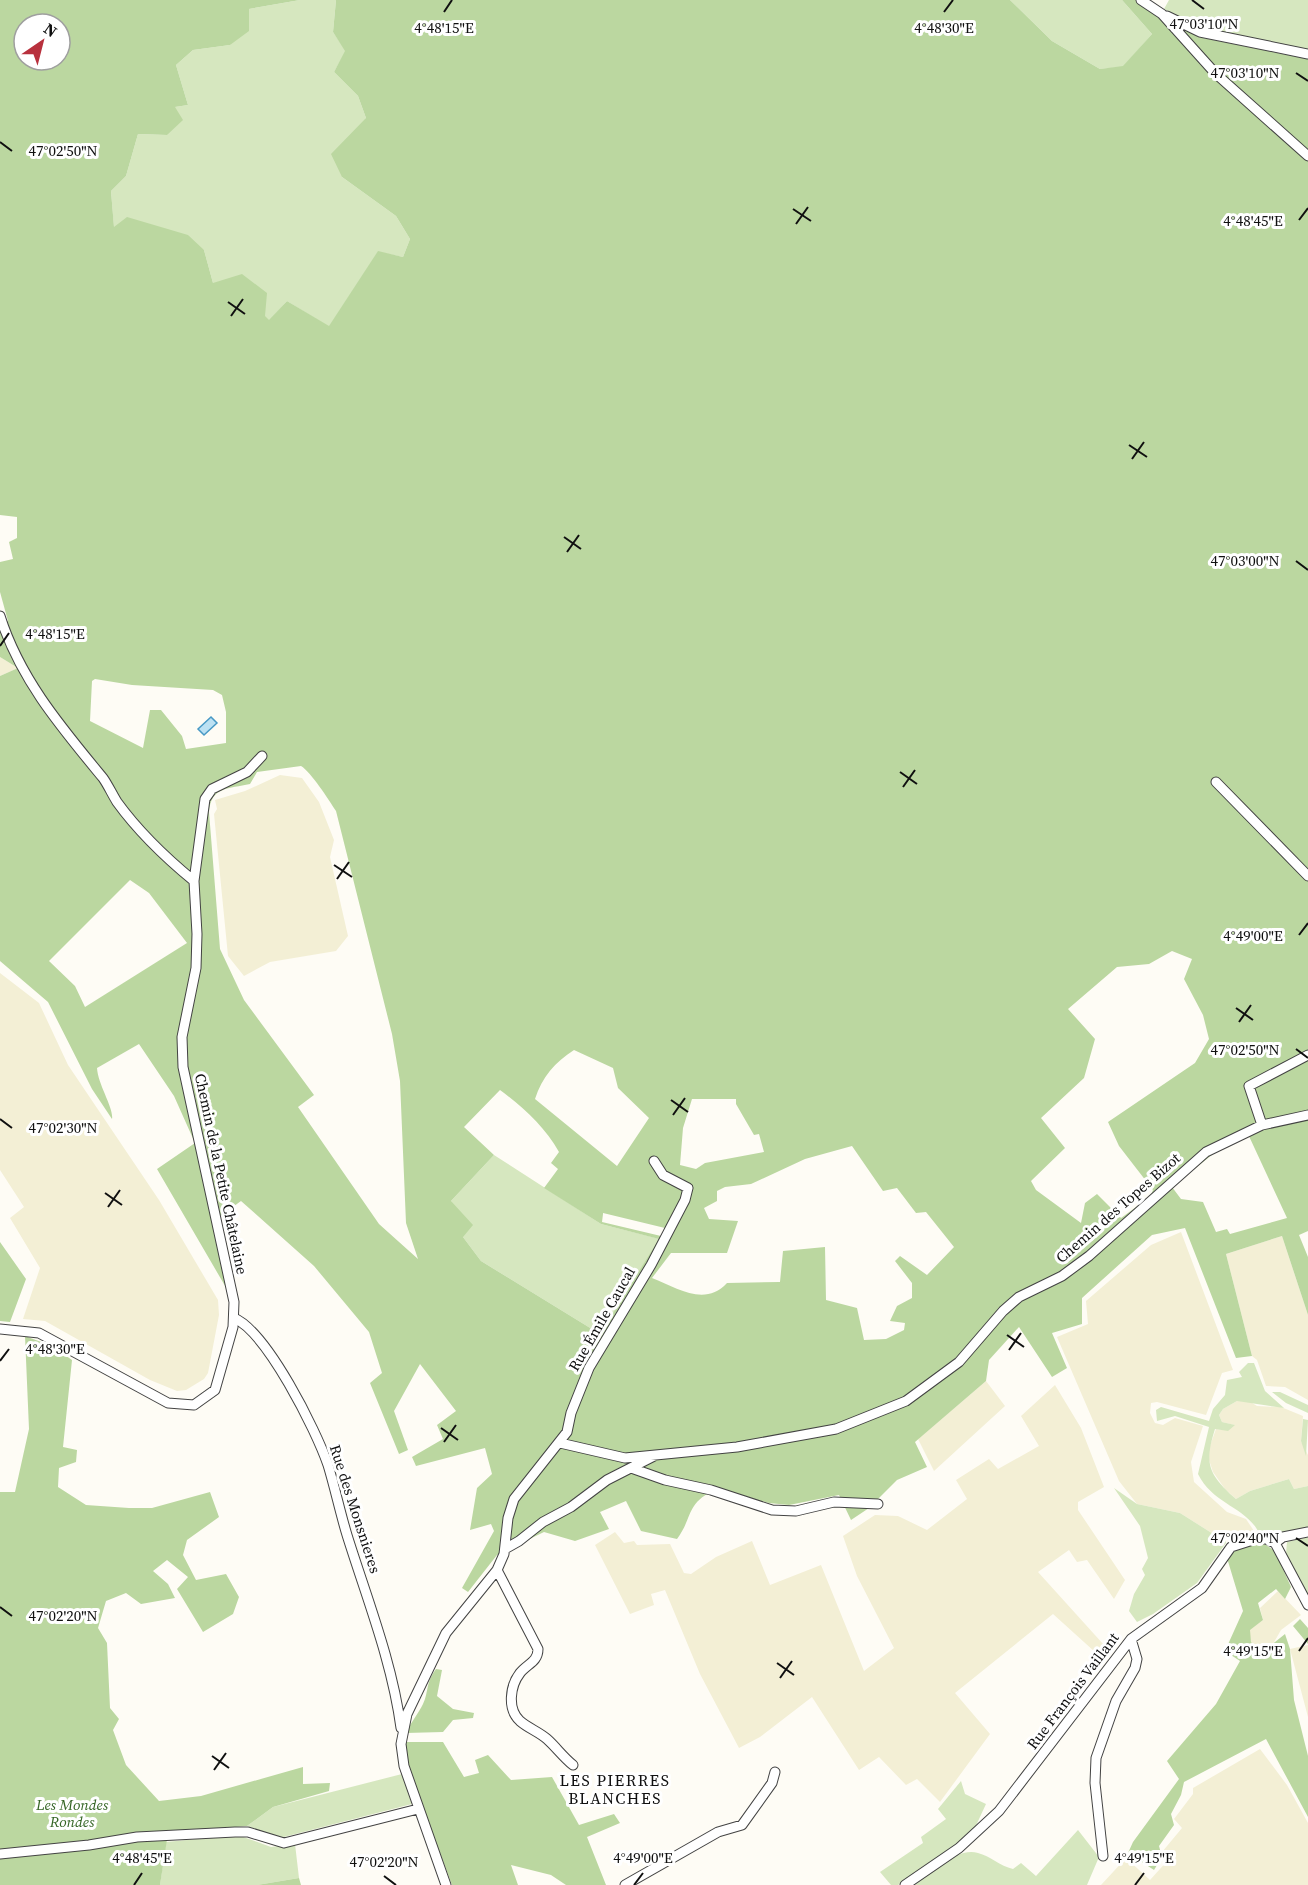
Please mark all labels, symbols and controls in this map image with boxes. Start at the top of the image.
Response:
north arrow [12,12,72,72]
text: 47°03'10"N [1169,13,1239,34]
text: N [40,17,62,42]
text: 4°48'15"E [414,17,474,38]
text: 4°48'30"E [914,17,974,38]
text: 47°03'10"N [1210,62,1280,83]
text: 47°02'50"N [28,140,98,161]
text: 4°48'45"E [1223,210,1283,231]
text: 47°03'00"N [1210,550,1280,571]
text: 4°48'15"E [25,623,85,644]
text: 4°49'00"E [1223,925,1283,946]
text: 47°02'50"N [1210,1039,1280,1060]
street label: Chemin de la Petite Châtelaine [190,1071,253,1277]
text: 47°02'30"N [28,1117,98,1138]
street label: Chemin des Topes Bizot [1051,1148,1185,1268]
street label: Rue Émile Caucal [563,1262,640,1375]
text: 4°48'30"E [25,1338,85,1359]
street label: Rue des Monsnieres [325,1442,386,1576]
text: 47°02'40"N [1210,1527,1280,1548]
text: 47°02'20"N [28,1605,98,1626]
street label: Rue François Vaillant [1022,1628,1124,1753]
text: 4°49'15"E [1223,1640,1283,1661]
district label: LES PIERRES BLANCHES [560,1769,670,1809]
park label: Les Mondes Rondes [35,1794,109,1832]
text: 4°48'45"E [112,1847,172,1868]
text: 4°49'00"E [613,1847,673,1868]
text: 4°49'15"E [1114,1847,1174,1868]
text: 47°02'20"N [349,1851,419,1872]

